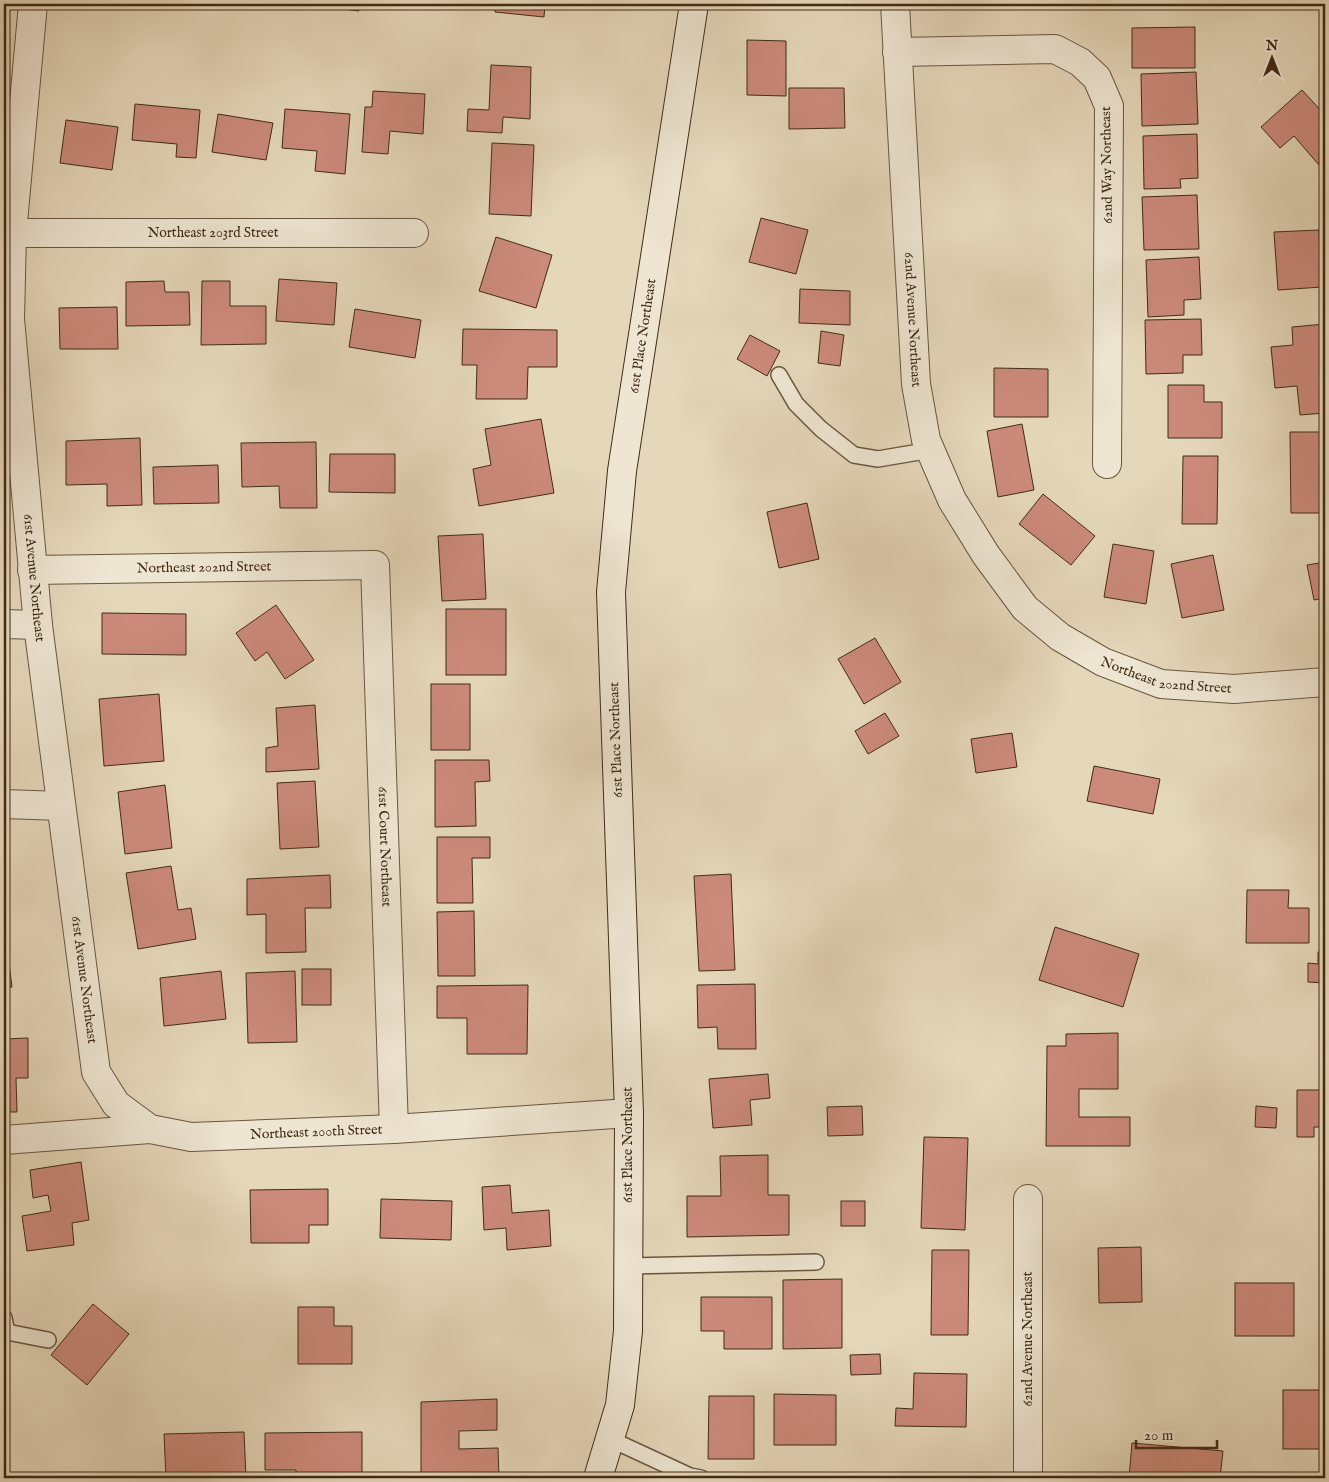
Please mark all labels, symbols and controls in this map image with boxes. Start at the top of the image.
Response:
north arrow [1246,32,1296,82]
text: N [1265,37,1278,55]
street label: 62nd Way Northeast [1097,106,1117,224]
street label: Northeast 203rd Street [147,224,279,242]
street label: 62nd Avenue Northeast [900,252,925,389]
street label: 61st Place Northeast [625,277,661,395]
street label: 61st Avenue Northeast [19,513,49,643]
street label: Northeast 202nd Street [136,558,272,577]
street label: Northeast 202nd Street [1098,653,1232,698]
street label: 61st Place Northeast [605,681,627,798]
street label: 61st Court Northeast [373,786,396,908]
street label: 61st Avenue Northeast [67,915,101,1045]
street label: 61st Place Northeast [619,1087,637,1203]
street label: Northeast 200th Street [250,1120,383,1144]
street label: 62nd Avenue Northeast [1019,1271,1037,1407]
scale bar [1136,1417,1218,1449]
text: 20 m [1144,1426,1174,1445]

